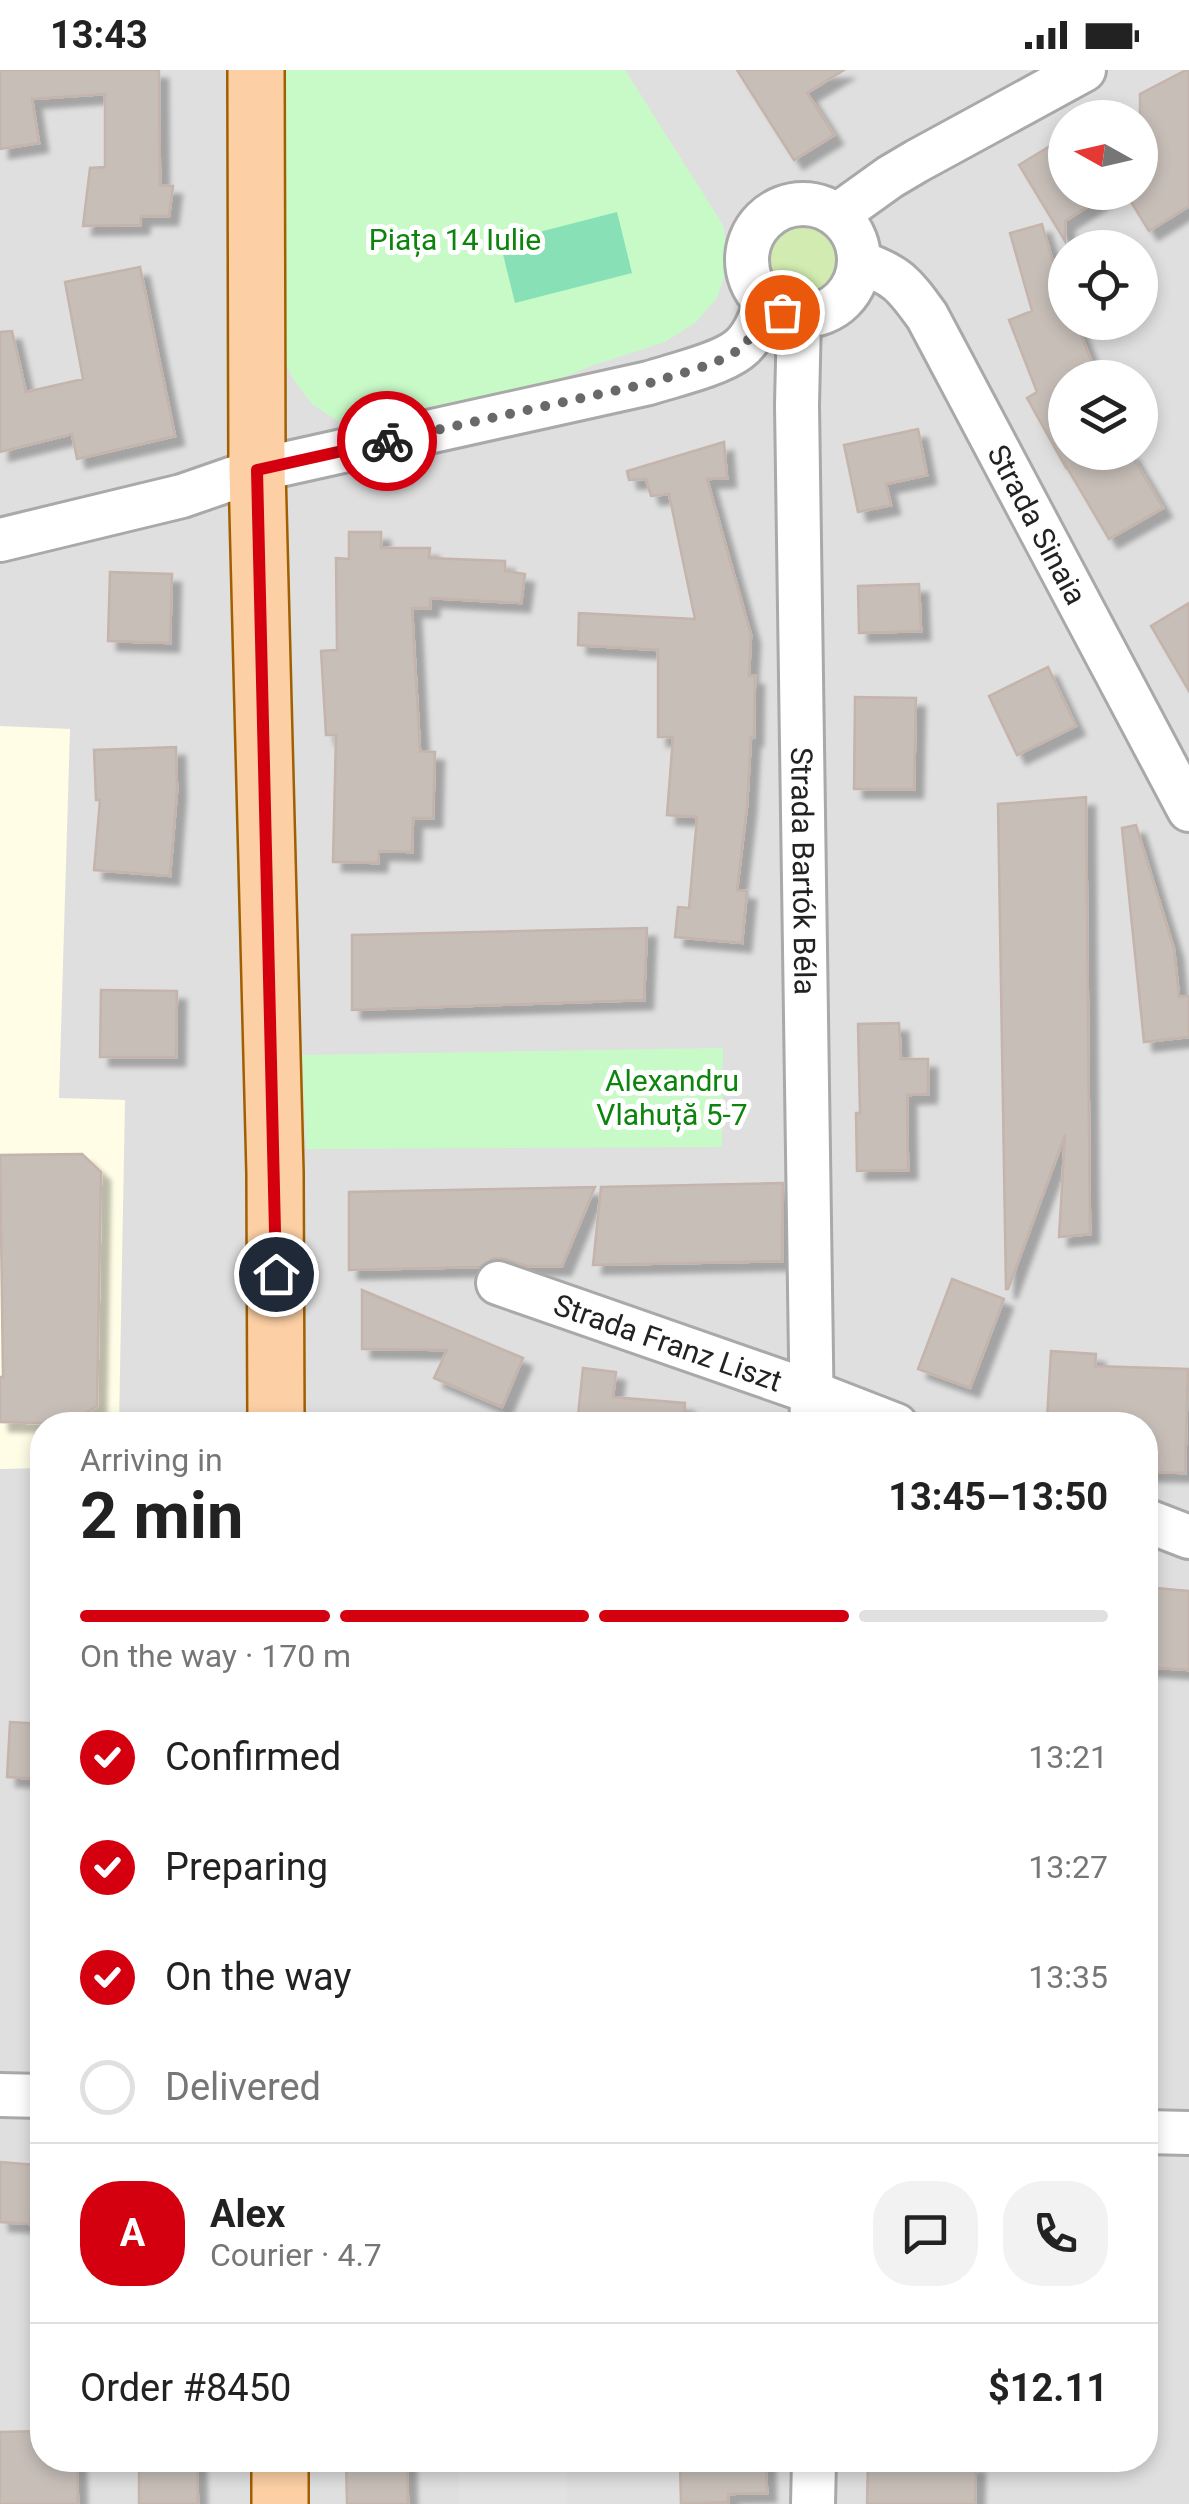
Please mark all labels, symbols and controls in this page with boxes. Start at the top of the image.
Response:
text: 13:43 [50,13,148,57]
north arrow [1048,100,1158,210]
map controls [1048,100,1158,470]
park label: Piața 14 Iulie [369,222,541,258]
button: locate [1048,230,1158,340]
pin [740,270,825,355]
icon: bag [755,285,810,340]
button: layers [1048,360,1158,470]
courier [337,391,437,491]
icon: bike [360,414,415,469]
street label: Strada Sinaia [981,439,1094,610]
street label: Strada Bartók Béla [785,747,823,995]
park label: Alexandru Vlahuță 5-7 [596,1063,748,1133]
pin [234,1232,319,1317]
icon: home [249,1247,304,1302]
street label: Strada Franz Liszt [549,1286,787,1398]
text: Arriving in [80,1441,223,1479]
text: 13:45–13:50 [888,1475,1108,1519]
text: 2 min [80,1478,243,1554]
text: On the way · 170 m [80,1637,351,1675]
icon: check [80,1730,135,1785]
text: Confirmed [165,1735,341,1779]
text: 13:21 [1028,1738,1108,1776]
icon: check [80,1840,135,1895]
text: Preparing [165,1845,328,1889]
text: 13:27 [1028,1848,1108,1886]
icon: check [80,1950,135,2005]
text: On the way [165,1955,351,1999]
text: 13:35 [1028,1958,1108,1996]
text: Delivered [165,2065,321,2109]
button: chat [873,2181,978,2286]
button: phone [1003,2181,1108,2286]
text: Alex [210,2192,285,2236]
text: A [120,2211,145,2255]
text: Courier · 4.7 [210,2236,382,2274]
text: Order #8450 [80,2366,291,2410]
text: $12.11 [988,2366,1108,2410]

